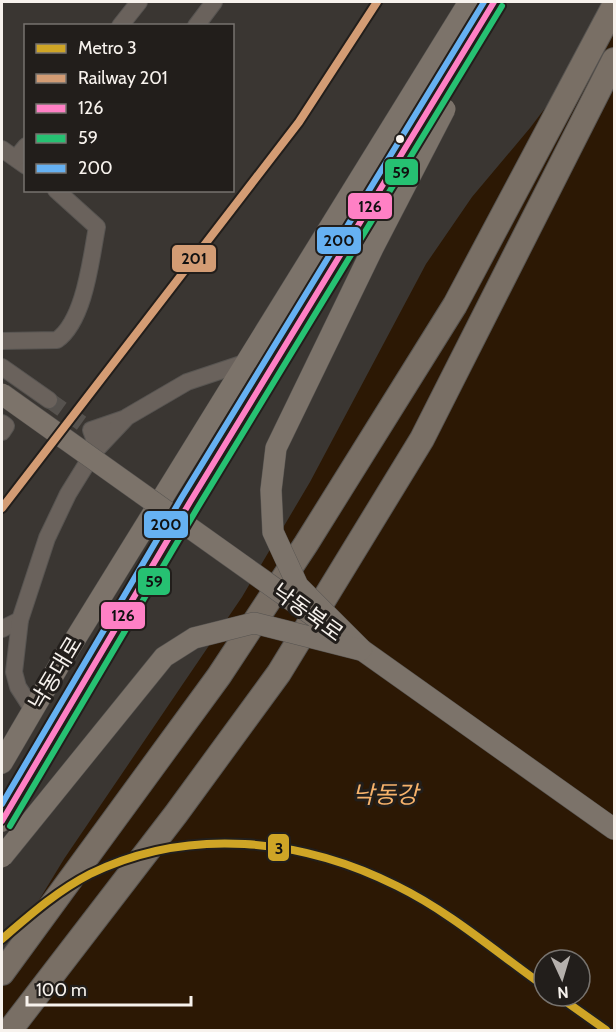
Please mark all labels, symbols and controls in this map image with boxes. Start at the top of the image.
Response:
legend [24,24,234,192]
text: Metro 3 [78,37,137,59]
text: Railway 201 [78,67,168,89]
text: 126 [78,97,104,119]
text: 59 [78,127,98,149]
unlabelled marker [394,133,406,145]
text: 200 [78,157,113,179]
line badge: 59 [384,158,419,186]
text: 59 [392,163,410,182]
line badge: 126 [347,192,393,220]
text: 126 [358,197,382,216]
line badge: 200 [316,226,362,255]
text: 200 [323,231,355,250]
line badge: 201 [171,244,217,273]
text: 201 [181,249,207,268]
line badge: 200 [143,510,189,539]
text: 200 [150,515,182,534]
line badge: 59 [137,567,171,596]
text: 59 [145,572,163,591]
street label: 낙동북로 [267,578,348,647]
line badge: 126 [100,601,146,630]
text: 126 [111,606,135,625]
street label: 낙동대로 [23,632,88,715]
water label: 낙동강 [352,780,421,809]
line badge: 3 [267,833,290,862]
text: 3 [275,839,283,858]
north arrow [532,948,592,1008]
scale bar [27,969,190,1007]
text: 100 m [36,979,87,1001]
text: N [557,983,569,1002]

